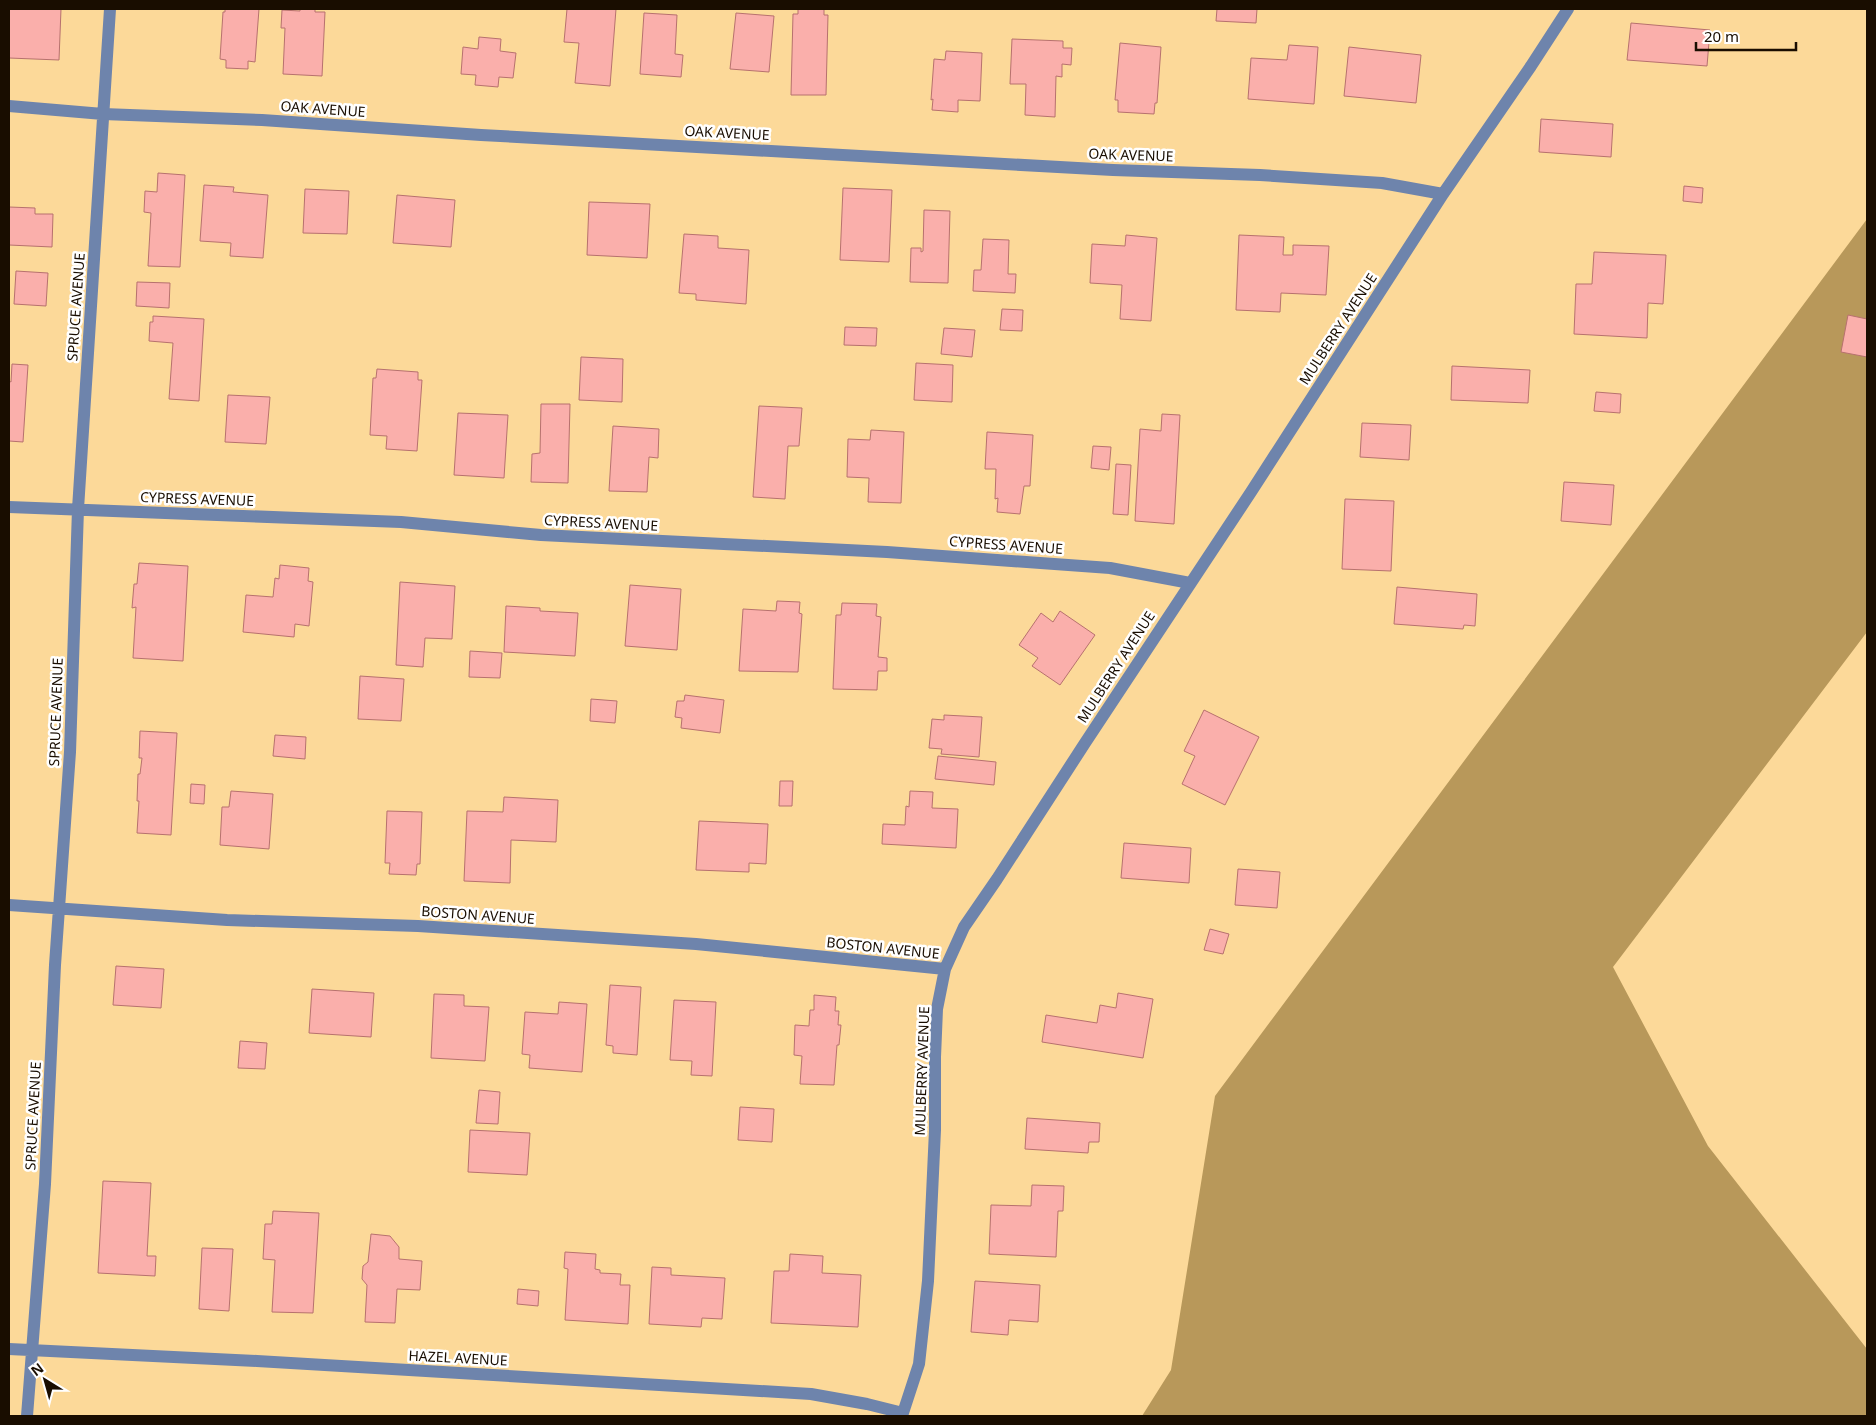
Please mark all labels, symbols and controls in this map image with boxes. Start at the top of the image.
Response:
scale bar [1696,20,1796,52]
text: 20 m [1704,26,1739,46]
street label: OAK AVENUE [280,96,366,121]
street label: OAK AVENUE [684,121,770,144]
street label: OAK AVENUE [1088,144,1174,165]
street label: SPRUCE AVENUE [62,252,89,362]
street label: MULBERRY AVENUE [1294,269,1381,388]
street label: CYPRESS AVENUE [140,487,254,510]
street label: CYPRESS AVENUE [544,510,658,535]
street label: CYPRESS AVENUE [949,531,1064,558]
street label: MULBERRY AVENUE [1072,607,1159,726]
street label: SPRUCE AVENUE [44,657,67,767]
street label: BOSTON AVENUE [421,901,535,928]
street label: BOSTON AVENUE [826,932,941,963]
street label: MULBERRY AVENUE [910,1006,933,1136]
street label: SPRUCE AVENUE [20,1061,45,1171]
street label: HAZEL AVENUE [408,1345,508,1370]
north arrow [20,1355,70,1405]
text: N [27,1358,47,1380]

